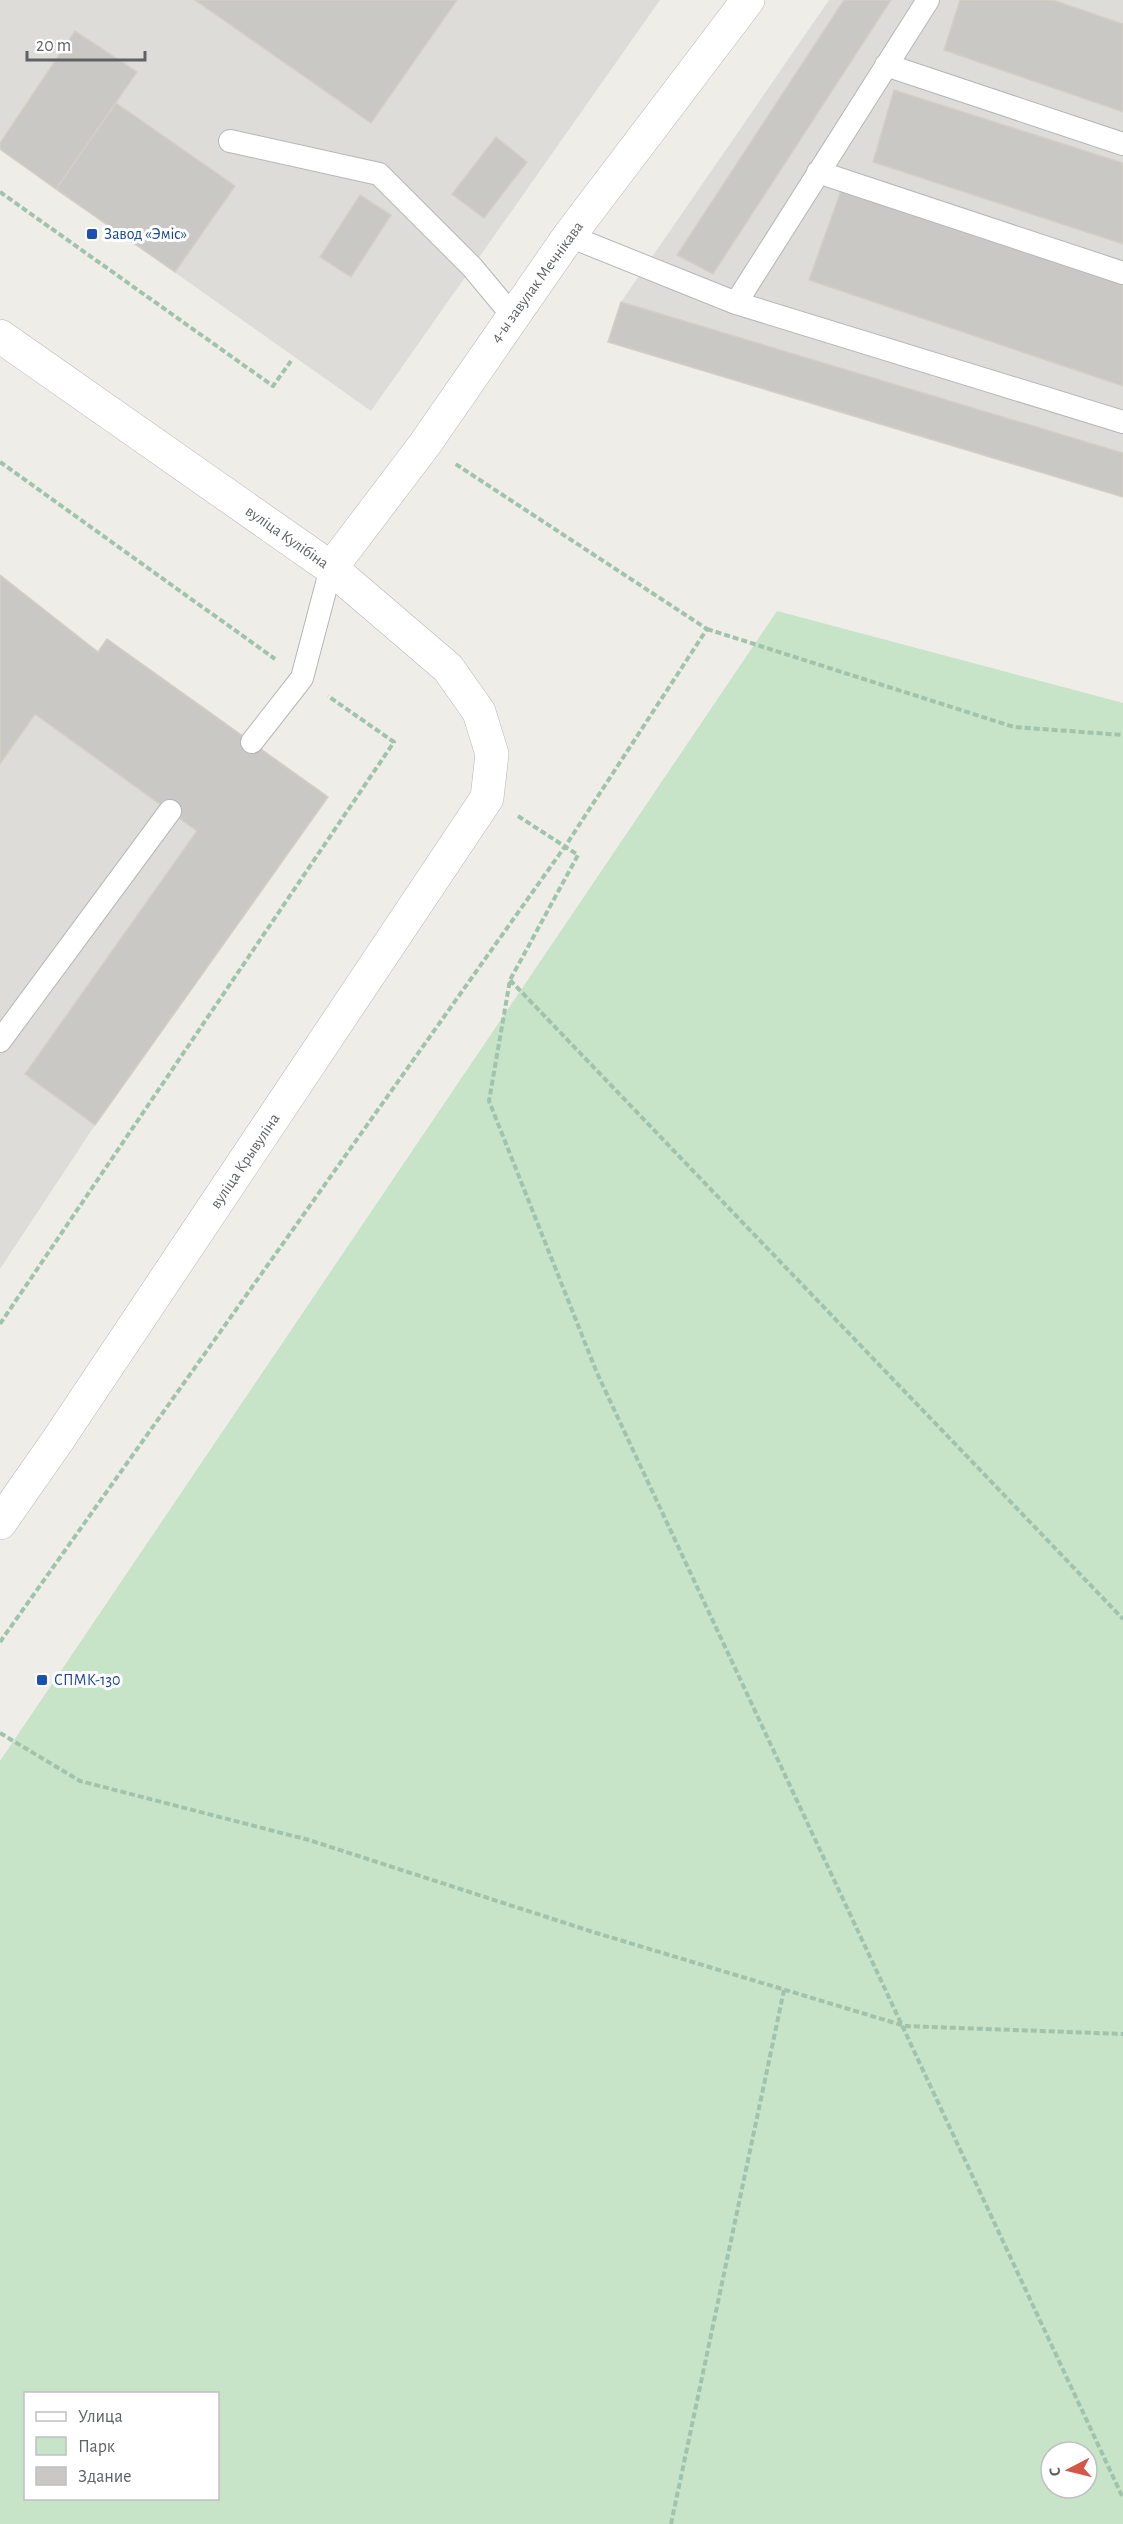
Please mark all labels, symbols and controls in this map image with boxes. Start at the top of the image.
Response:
scale bar [27,24,146,62]
text: 20 m [36,37,71,55]
street label: 4-ы завулак Мечнікава [488,218,587,346]
place label: Завод «Эміс» [104,226,187,242]
marker: Завод «Эміс» [85,227,99,241]
street label: вуліца Кулібіна [242,503,331,572]
street label: вуліца Крывуліна [207,1110,284,1212]
place label: СПМК-130 [54,1672,121,1688]
marker: СПМК-130 [35,1673,49,1687]
legend [24,2392,219,2500]
text: Улица [78,2408,123,2426]
text: Парк [78,2438,116,2456]
north arrow [1039,2440,1099,2500]
text: С [1047,2466,1064,2477]
text: Здание [78,2468,132,2486]

